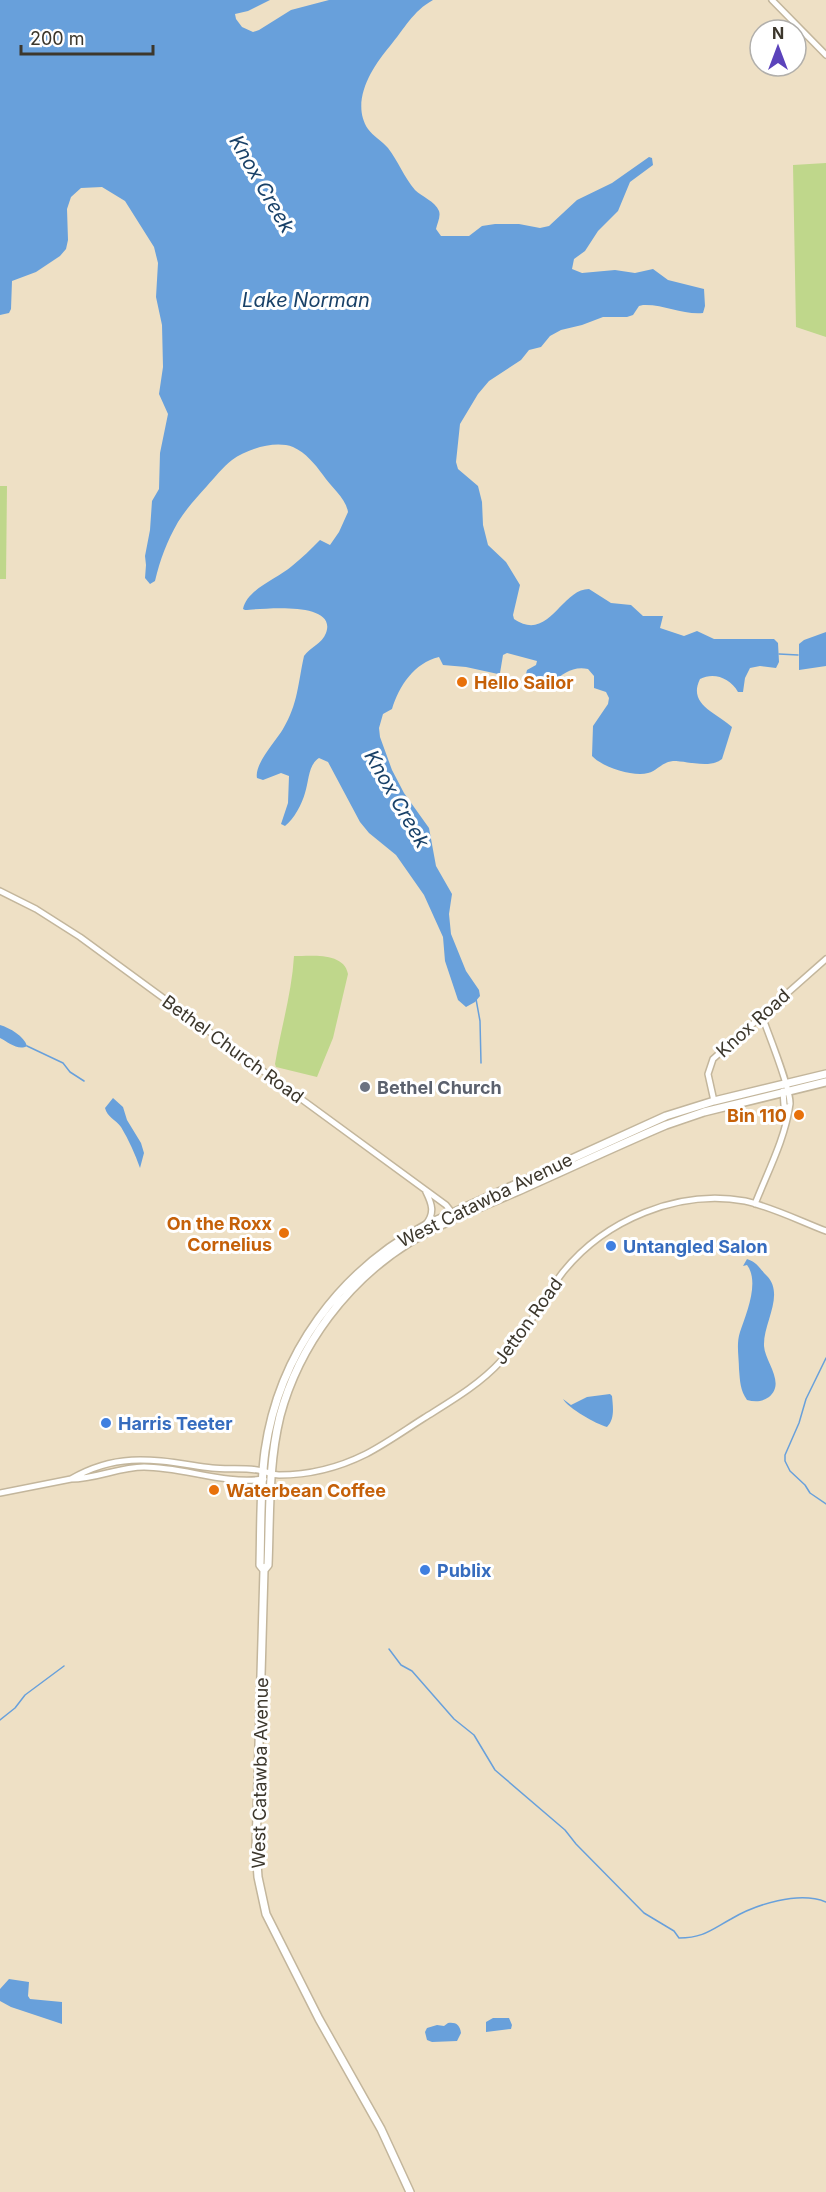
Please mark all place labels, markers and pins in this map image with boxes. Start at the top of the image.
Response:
place label: Hello Sailor [474,672,574,693]
marker: Hello Sailor [455,675,469,689]
place label: Bethel Church [377,1077,502,1098]
marker: Bethel Church [358,1080,372,1094]
place label: Bin 110 [727,1105,787,1126]
marker: Bin 110 [792,1108,806,1122]
place label: On the Roxx Cornelius [167,1213,273,1255]
marker: On the Roxx Cornelius [277,1226,291,1240]
place label: Untangled Salon [623,1236,768,1257]
marker: Untangled Salon [604,1239,618,1253]
place label: Harris Teeter [118,1413,233,1434]
marker: Harris Teeter [99,1416,113,1430]
place label: Waterbean Coffee [226,1480,386,1501]
marker: Waterbean Coffee [207,1483,221,1497]
place label: Publix [437,1560,492,1581]
marker: Publix [418,1563,432,1577]

